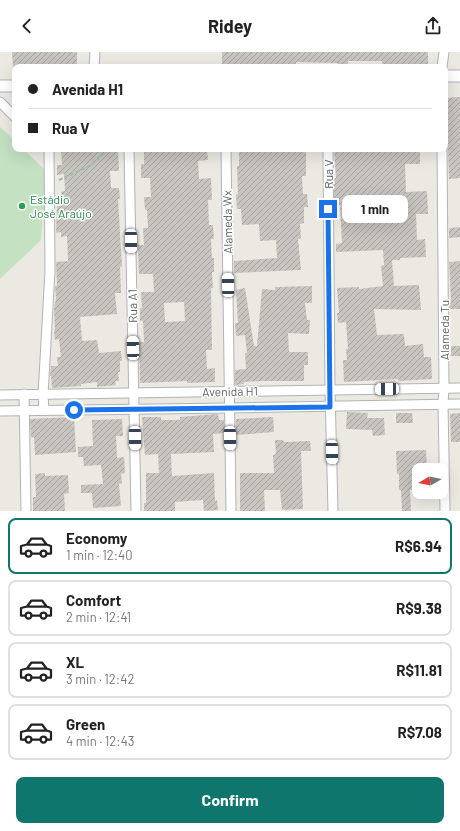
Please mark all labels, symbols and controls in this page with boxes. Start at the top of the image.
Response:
icon: back [16,15,38,37]
text: Ridey [208,15,252,37]
icon: share [422,15,444,37]
text: Avenida H1 [52,80,123,98]
text: Rua V [52,119,90,137]
street label: Rua V [321,159,335,189]
street label: Alameda Wx [219,190,235,254]
place label: Estádio José Araújo [30,192,92,220]
callout: 1 min [342,195,408,223]
route end [319,200,337,218]
marker: Estádio José Araújo [17,201,27,211]
text: 1 min [361,201,389,217]
car [125,229,137,253]
car [222,273,234,297]
street label: Rua A1 [125,289,139,323]
street label: Alameda Tu [437,300,451,360]
car [127,336,139,360]
car [375,383,399,395]
street label: Avenida H1 [202,384,258,398]
route start [65,401,83,419]
car [129,426,141,450]
car [224,426,236,450]
car [326,440,338,464]
north arrow [412,463,448,499]
map controls [412,463,448,499]
icon: car [18,528,54,564]
text: Economy [66,529,127,547]
text: R$6.94 [395,537,442,555]
text: 1 min · 12:40 [66,547,133,563]
icon: car [18,590,54,626]
text: Comfort [66,591,121,609]
text: R$9.38 [396,599,442,617]
text: 2 min · 12:41 [66,609,131,625]
icon: car [18,652,54,688]
text: XL [66,653,84,671]
text: R$11.81 [396,661,442,679]
text: 3 min · 12:42 [66,671,134,687]
icon: car [18,714,54,750]
text: Green [66,715,105,733]
text: R$7.08 [397,723,442,741]
text: 4 min · 12:43 [66,733,135,749]
button: Confirm [16,777,444,823]

